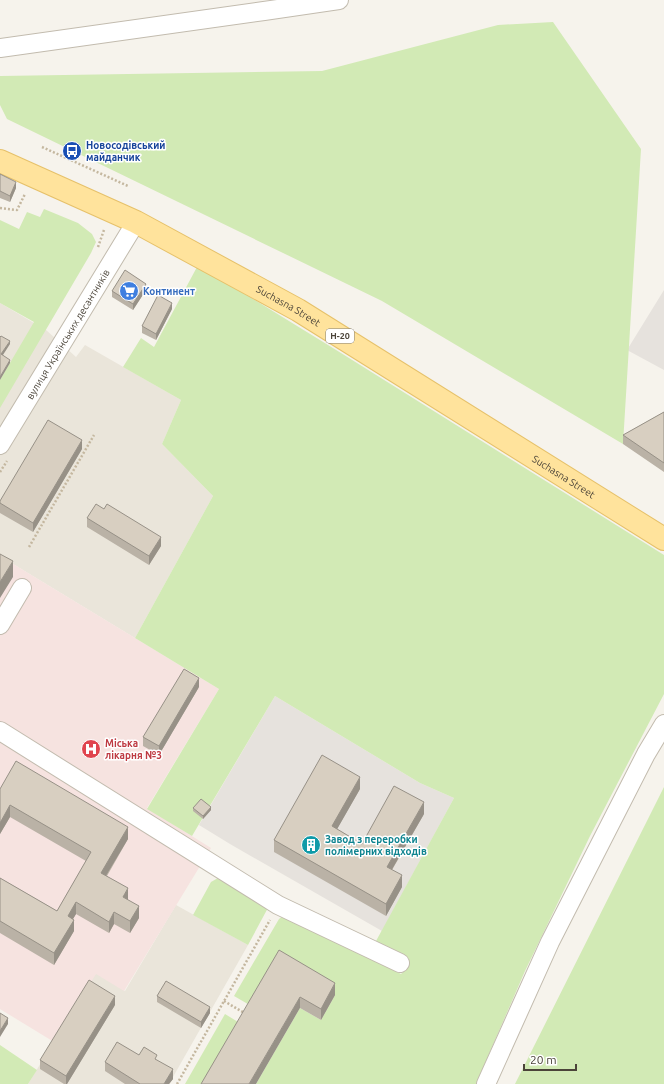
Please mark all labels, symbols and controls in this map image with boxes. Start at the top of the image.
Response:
bus stop icon: Новосодівський майданчик [61,140,83,162]
place label: Новосодівський майданчик [86,140,165,163]
street label: вулиця Українських десантників [24,267,112,401]
supermarket icon: Континент [118,280,140,302]
street label: Suchasna Street [254,283,322,329]
place label: Континент [143,286,195,297]
road number: Н-20 [326,329,354,343]
street label: Suchasna Street [530,453,597,501]
hospital icon: Міська лікарня №3 [80,738,102,760]
place label: Міська лікарня №3 [105,738,162,761]
building icon: Завод з переробки полімерних відходів [300,834,322,856]
place label: Завод з переробки полімерних відходів [325,834,427,857]
scale bar [524,1046,576,1072]
text: 20 m [530,1053,557,1066]

